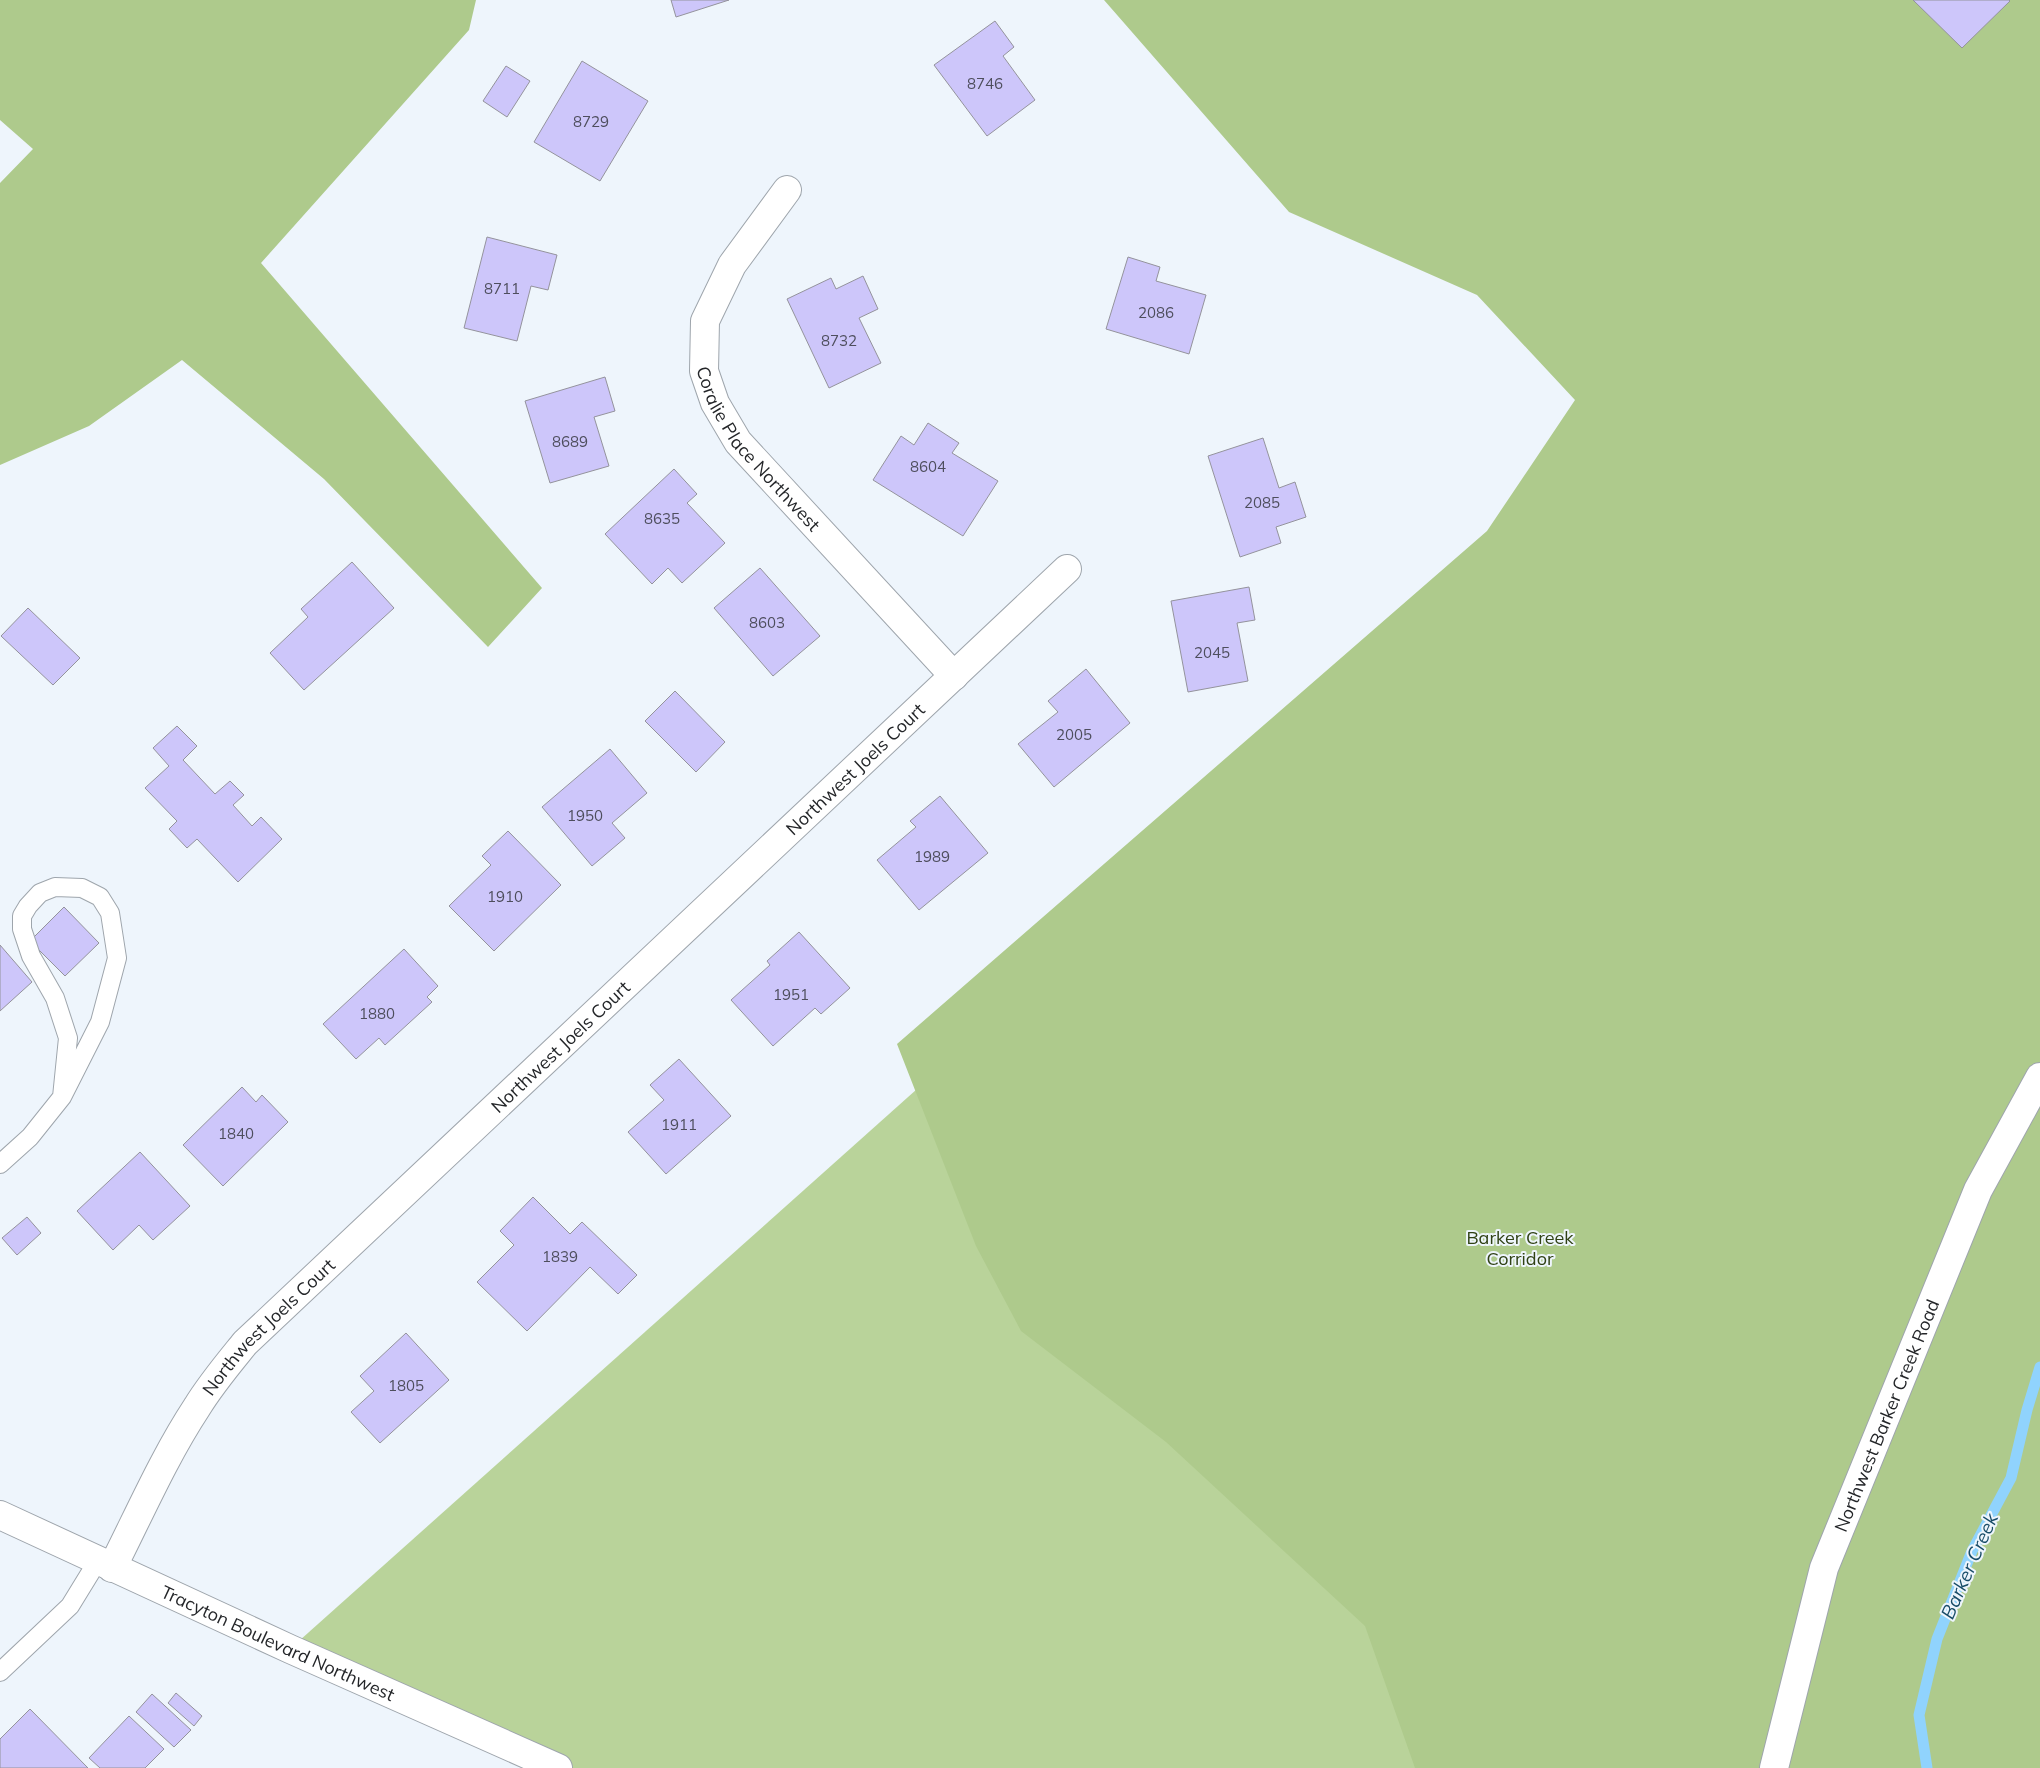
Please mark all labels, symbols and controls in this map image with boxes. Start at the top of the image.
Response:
house number: 8746 [967,74,1003,93]
house number: 8729 [573,112,609,131]
house number: 8711 [484,279,520,298]
house number: 2086 [1138,303,1174,322]
house number: 8732 [821,331,857,350]
street label: Coralie Place Northwest [692,363,826,536]
house number: 8689 [552,432,588,451]
house number: 8604 [910,457,946,476]
house number: 2085 [1244,493,1280,512]
house number: 8635 [644,509,680,528]
house number: 8603 [749,613,785,632]
house number: 2045 [1194,643,1230,662]
street label: Northwest Joels Court [781,698,929,840]
house number: 2005 [1056,725,1092,744]
house number: 1950 [567,806,603,825]
house number: 1989 [914,847,950,866]
house number: 1910 [487,887,523,906]
street label: Northwest Joels Court [486,975,634,1117]
house number: 1951 [773,985,809,1004]
house number: 1880 [359,1004,395,1023]
house number: 1911 [661,1115,697,1134]
house number: 1840 [218,1124,254,1143]
park label: Barker Creek Corridor [1466,1226,1574,1270]
house number: 1839 [542,1247,578,1266]
street label: Northwest Joels Court [197,1253,339,1400]
street label: Northwest Barker Creek Road [1829,1296,1944,1535]
house number: 1805 [388,1376,424,1395]
water label: Barker Creek [1935,1508,2003,1623]
street label: Tracyton Boulevard Northwest [158,1580,399,1706]

